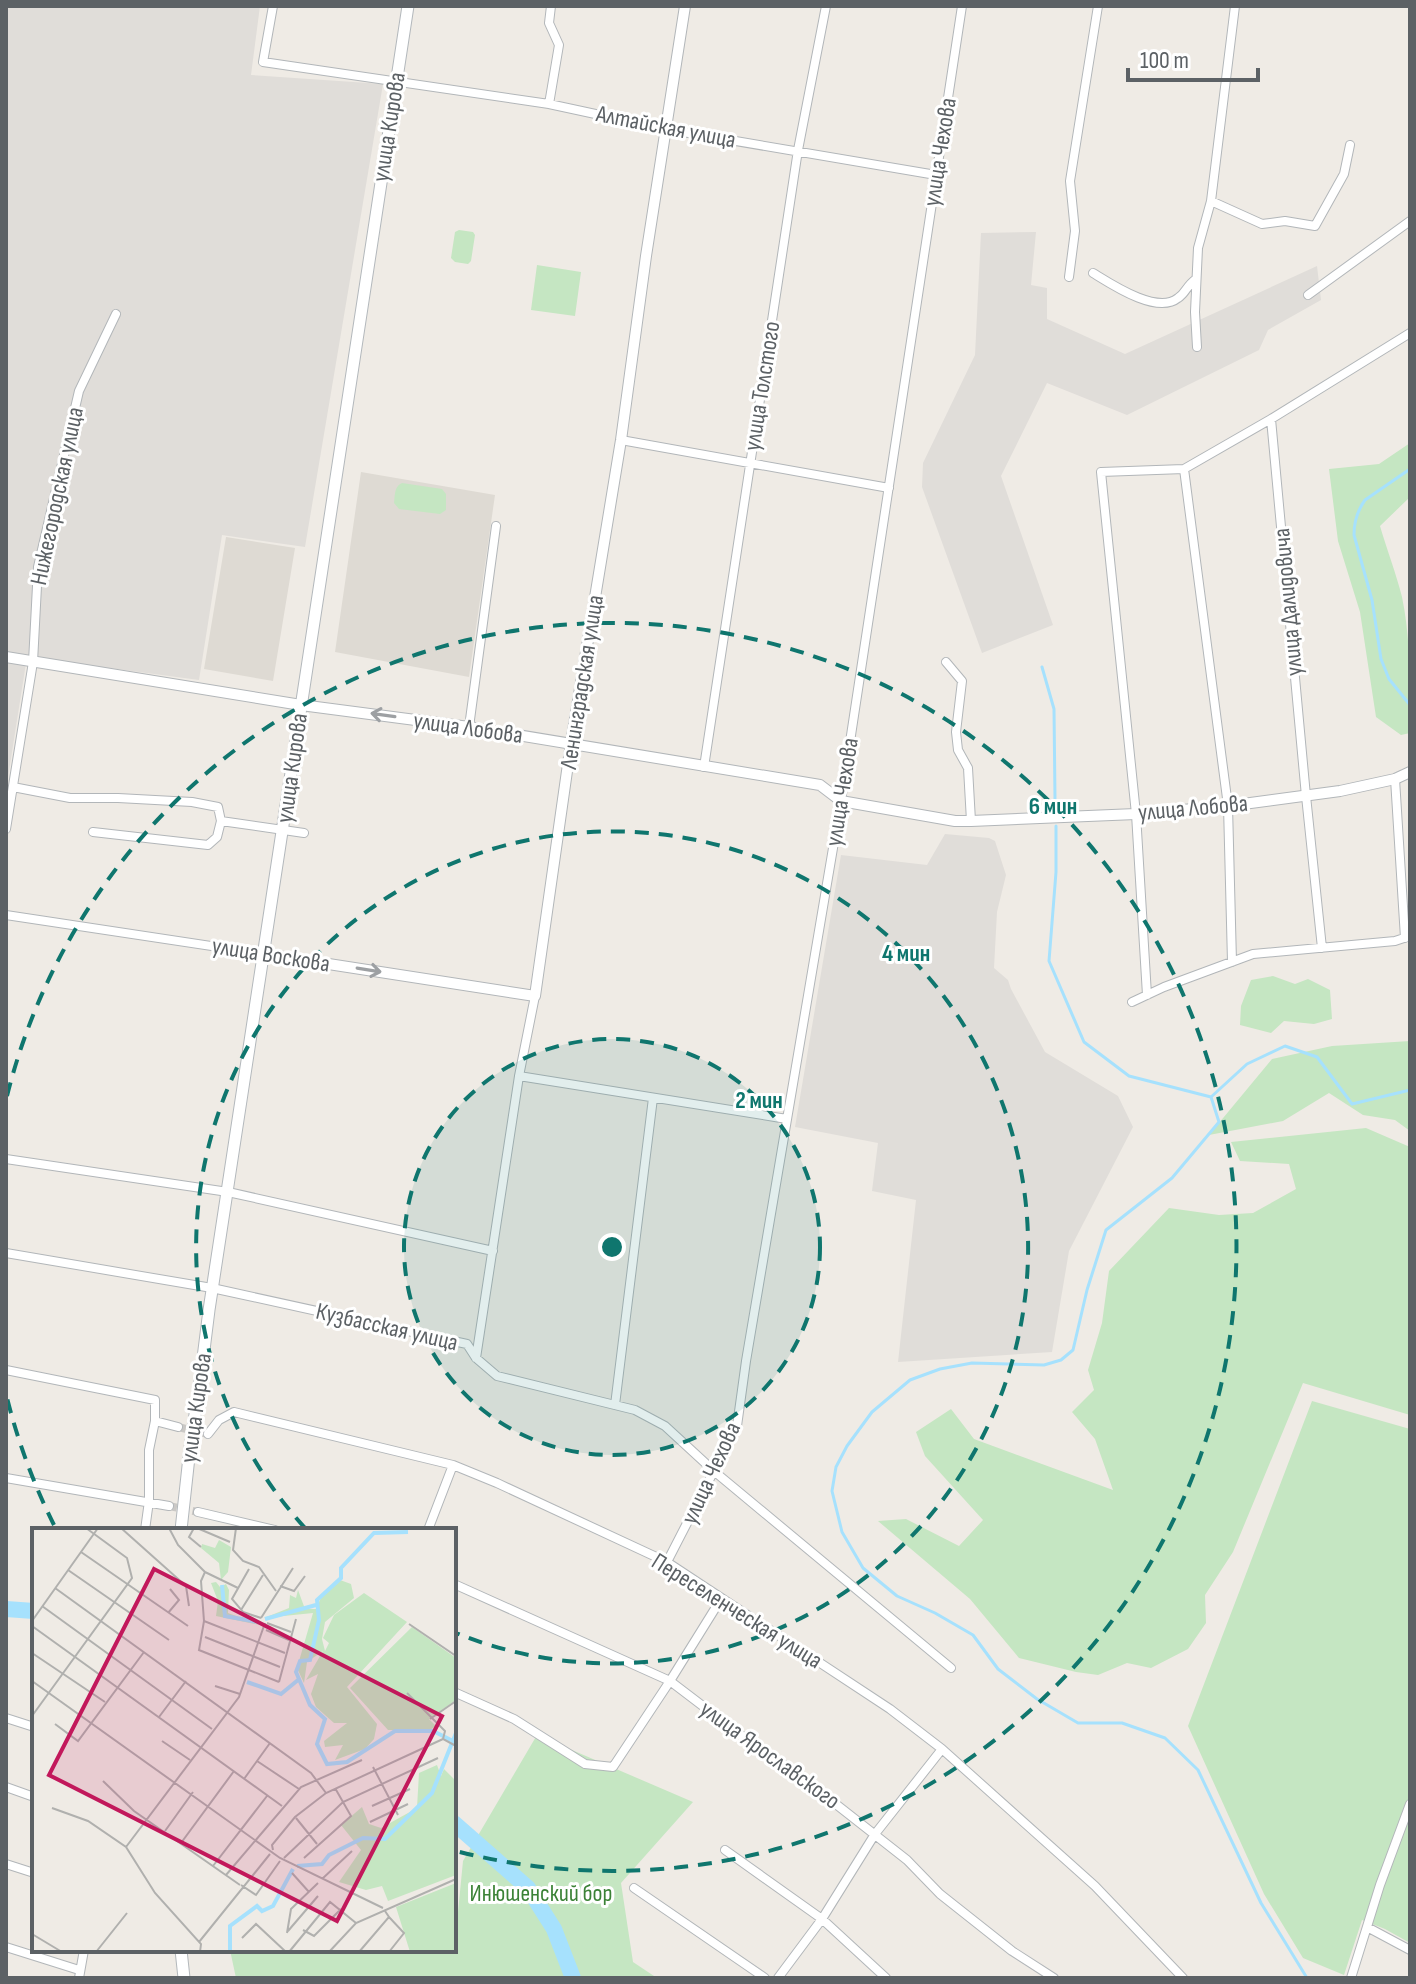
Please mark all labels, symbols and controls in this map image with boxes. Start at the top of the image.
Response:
scale bar [1128,32,1258,82]
text: 100 m [1140,46,1189,75]
street label: улица Кирова [366,70,412,184]
street label: улица Чехова [917,96,963,208]
street label: Алтайская улица [593,99,738,155]
street label: улица Толстого [737,319,787,453]
street label: Нижегородская улица [24,404,90,588]
street label: улица Далидовича [1267,527,1309,677]
street label: Ленинградская улица [554,593,610,772]
street label: улица Лобова [411,706,525,750]
one-way arrow [370,708,397,723]
street label: улица Кирова [270,711,314,825]
street label: улица Чехова [819,736,865,848]
street label: улица Лобова [1137,789,1249,827]
text: 6 мин [1029,792,1077,821]
street label: улица Воскова [210,931,332,979]
text: 4 мин [882,939,930,968]
one-way arrow [356,964,381,979]
text: 2 мин [735,1086,783,1115]
centre of rings [598,1233,626,1261]
street label: Кузбасская улица [313,1297,461,1357]
street label: улица Кирова [174,1351,218,1465]
street label: улица Чехова [675,1417,747,1529]
inset map [32,1528,456,1952]
street label: Переселенческая улица [646,1547,828,1675]
street label: улица Ярославского [694,1694,846,1816]
park label: Инюшенский бор [469,1879,613,1908]

